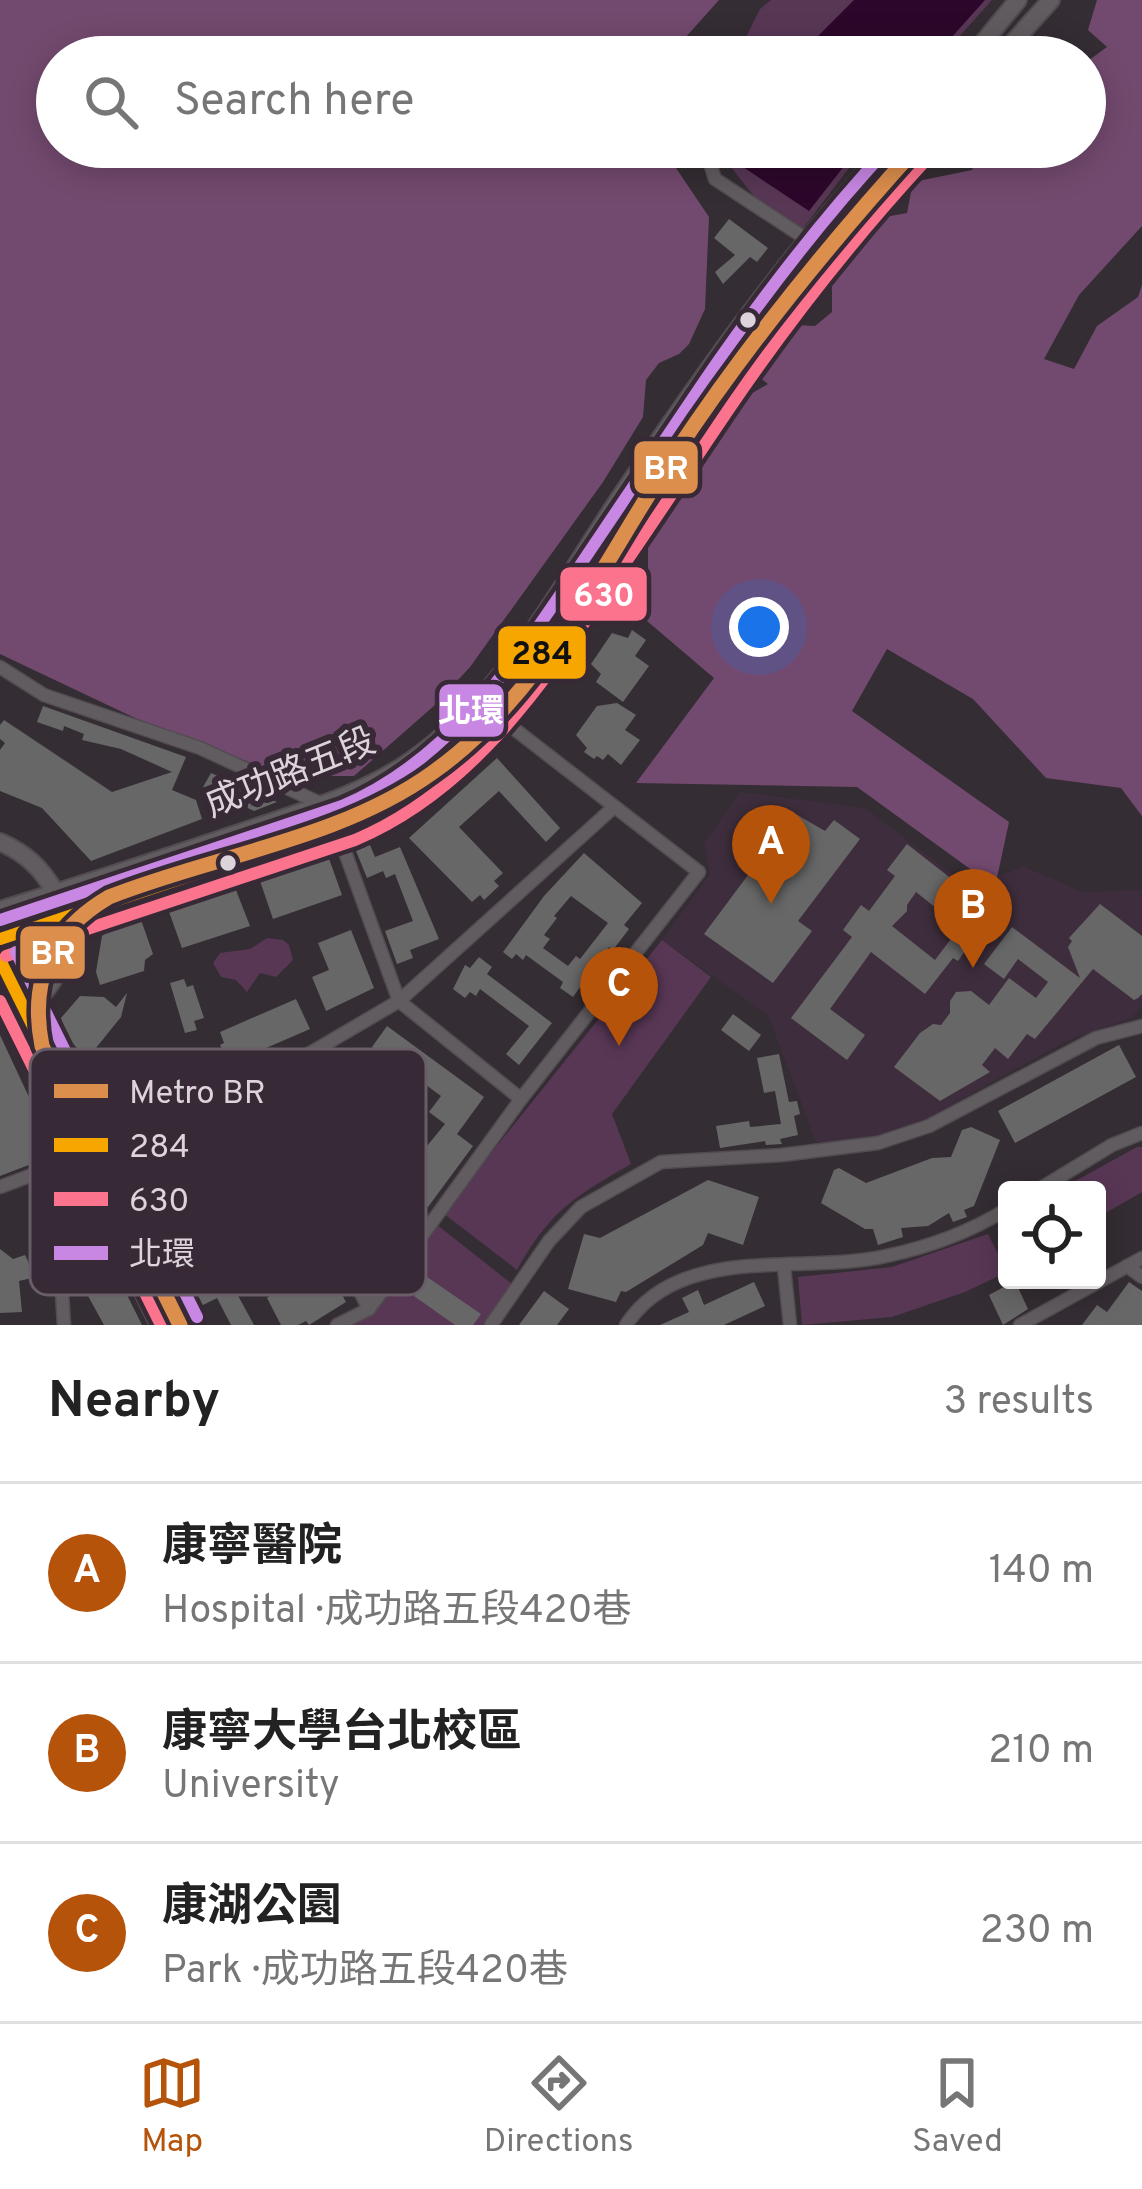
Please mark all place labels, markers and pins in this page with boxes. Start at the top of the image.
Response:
unlabelled marker [737,309,759,331]
pin: A [732,805,810,904]
unlabelled marker [217,852,239,874]
pin: B [934,869,1012,968]
pin: C [580,947,658,1046]

